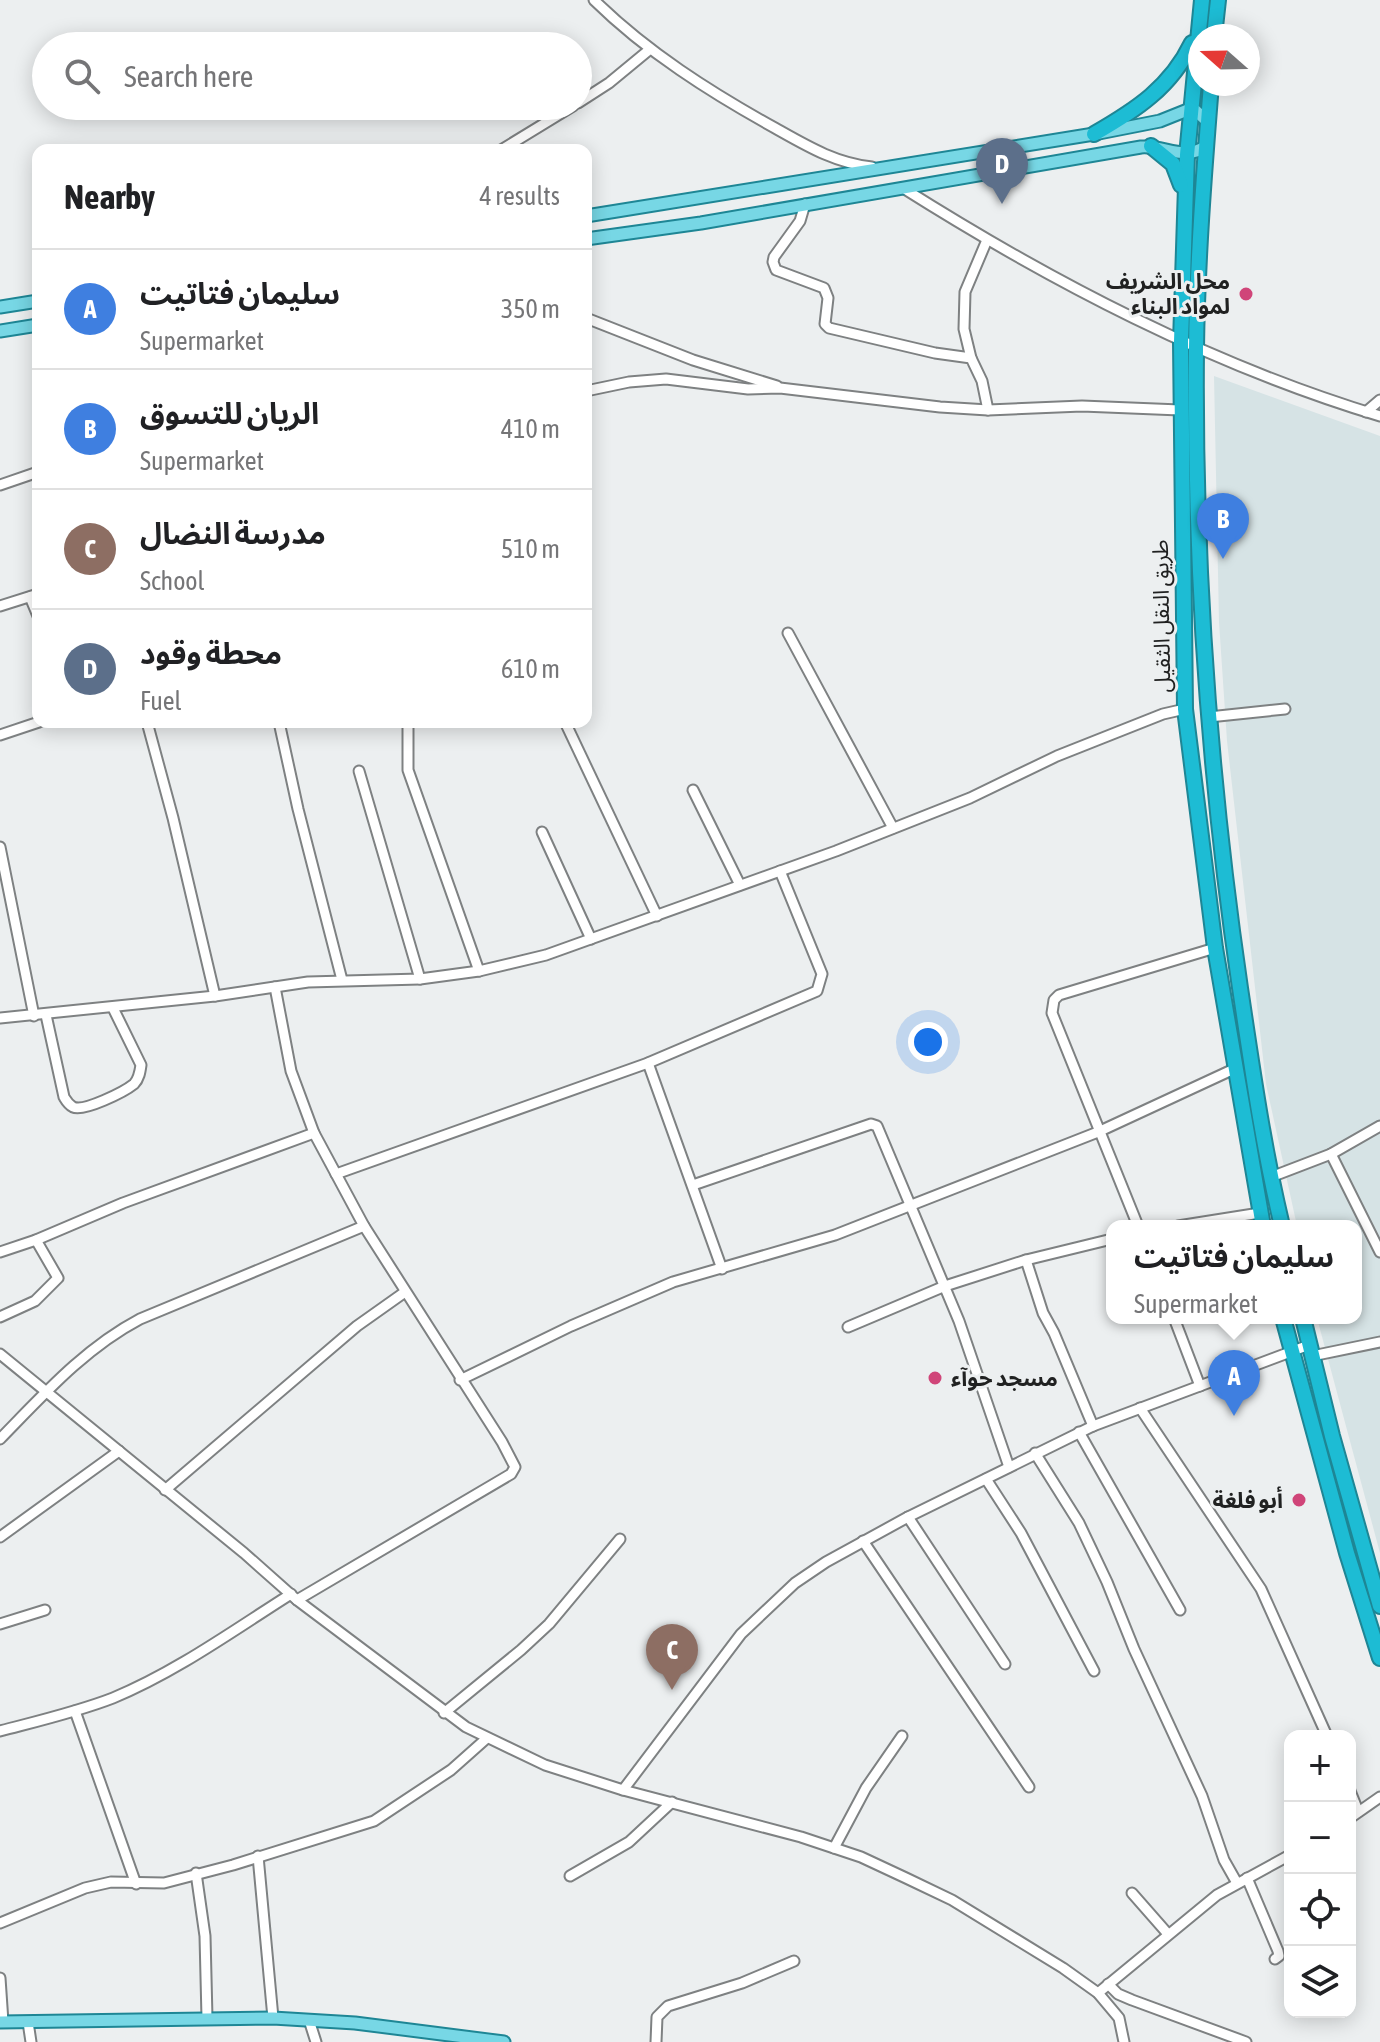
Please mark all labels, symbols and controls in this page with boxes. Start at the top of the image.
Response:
north arrow [1188,24,1260,96]
search box [32,32,592,120]
icon: search [60,54,104,98]
text: Search here [124,59,253,93]
pin: D [976,138,1028,204]
text: Nearby [64,177,155,216]
text: 4 results [479,181,560,211]
place label: محل الشريف لمواد البناء [1106,268,1230,319]
text: سليمان فتاتيت [140,276,340,310]
marker: محل الشريف لمواد البناء [1237,285,1255,303]
text: A [84,294,96,324]
text: 350 m [501,294,560,324]
text: Supermarket [140,326,264,356]
text: الريان للتسوق [140,396,319,430]
text: B [84,414,96,444]
text: 410 m [501,414,560,444]
text: Supermarket [140,446,264,476]
pin: B [1197,493,1249,559]
text: مدرسة النضال [140,516,326,550]
text: C [84,534,96,564]
text: 510 m [501,534,560,564]
street label: طريق النقل الثقيل [1147,539,1176,693]
text: School [140,566,204,596]
text: محطة وقود [140,636,282,670]
text: D [83,654,97,684]
text: 610 m [501,654,560,684]
text: Fuel [140,686,181,716]
your location [908,1022,948,1062]
popup [1106,1220,1362,1324]
text: سليمان فتاتيت [1134,1239,1334,1273]
text: Supermarket [1134,1289,1258,1319]
pin: A [1208,1350,1260,1416]
place label: مسجد حوآء [951,1365,1058,1391]
marker: مسجد حوآء [926,1369,944,1387]
place label: أبو فلغة [1212,1486,1283,1513]
marker: أبو فلغة [1290,1491,1308,1509]
pin: C [646,1624,698,1690]
map controls [1284,1730,1356,2018]
button: + [1284,1730,1356,1802]
button: − [1284,1802,1356,1874]
button: locate [1284,1874,1356,1946]
button: layers [1284,1946,1356,2018]

